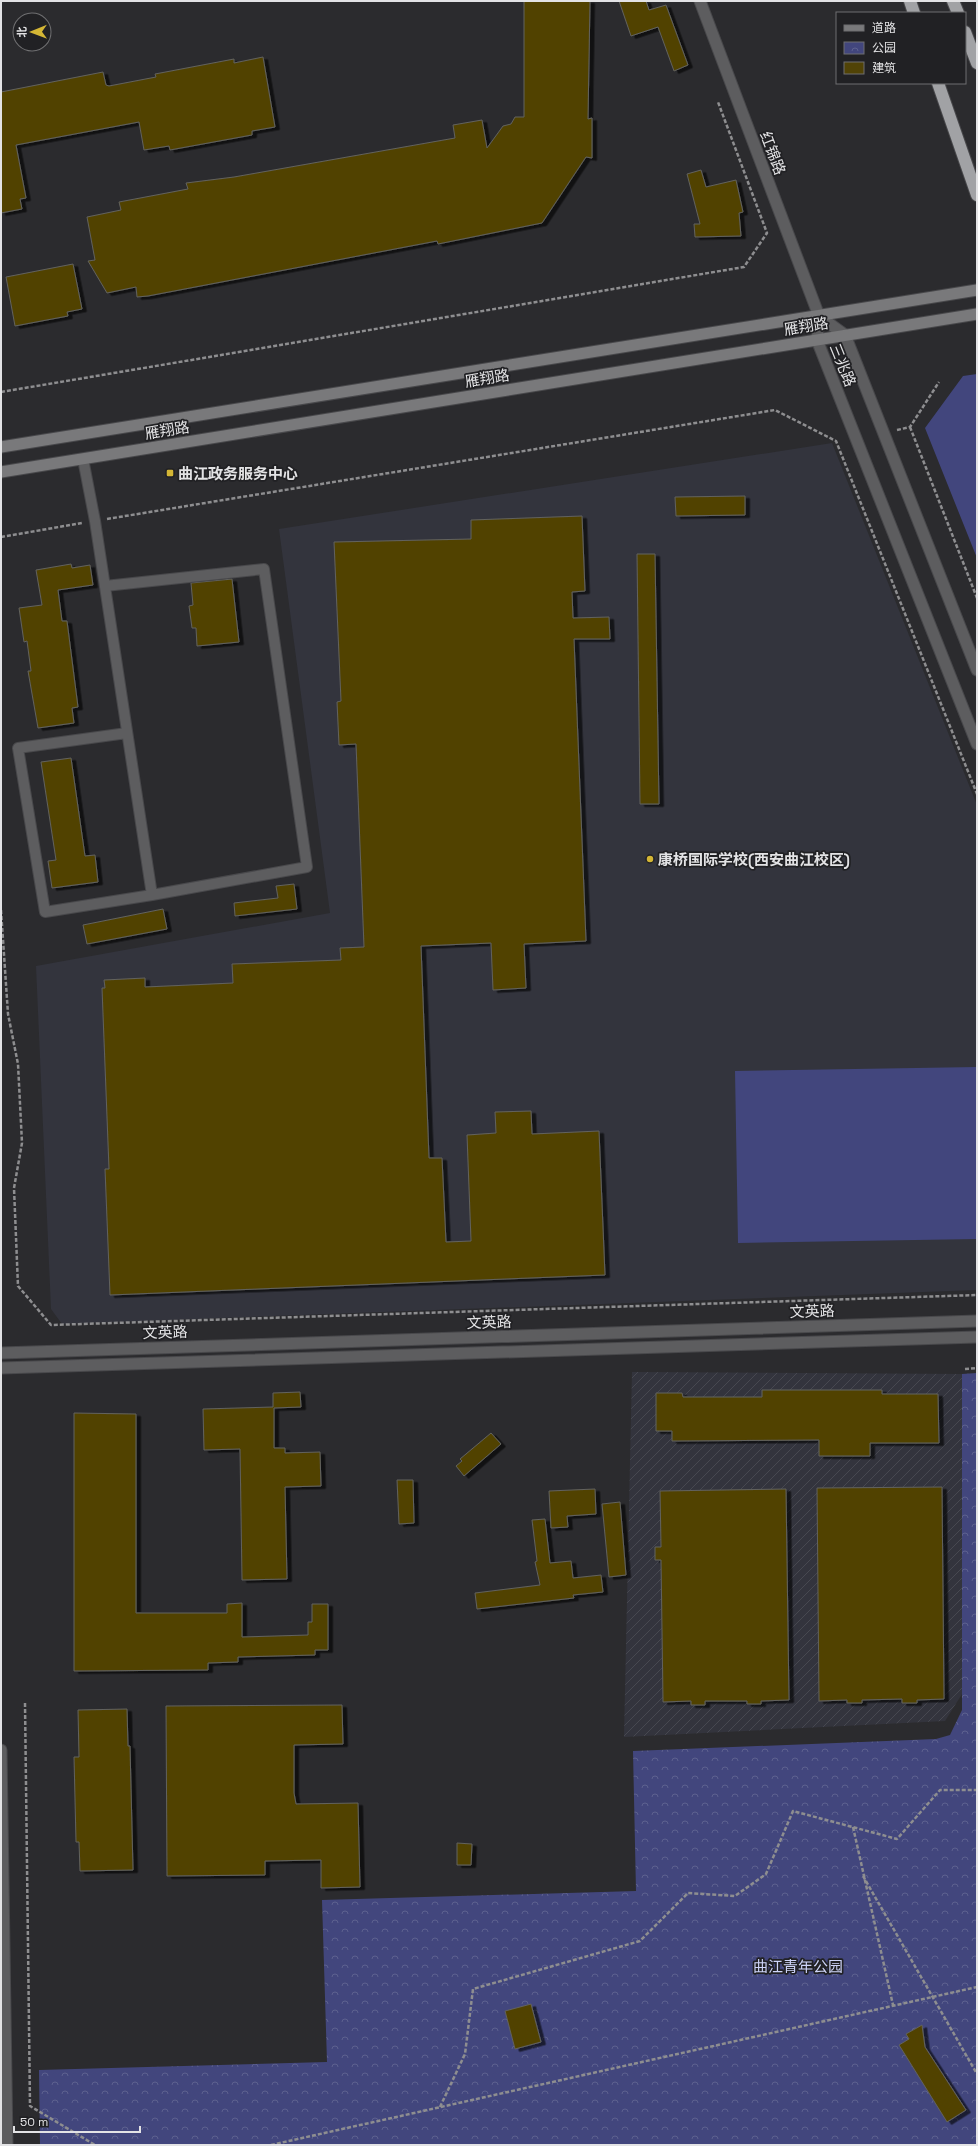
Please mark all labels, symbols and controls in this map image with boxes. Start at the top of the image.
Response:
north arrow [12,12,52,52]
legend [836,12,966,84]
text: 道路 [872,20,896,36]
text: 北 [15,27,29,38]
text: 公园 [872,40,896,56]
text: 建筑 [872,60,896,76]
street label: 红锦路 [756,129,790,177]
street label: 雁翔路 [782,313,830,339]
street label: 三兆路 [826,341,860,389]
street label: 雁翔路 [463,365,511,391]
street label: 雁翔路 [143,417,191,443]
place label: 曲江政务服务中心 [178,464,298,483]
marker: 曲江政务服务中心 [165,468,175,478]
place label: 康桥国际学校(西安曲江校区) [658,850,850,869]
marker: 康桥国际学校(西安曲江校区) [645,854,655,864]
street label: 文英路 [789,1301,835,1321]
street label: 文英路 [466,1312,512,1332]
street label: 文英路 [142,1322,188,1342]
park label: 曲江青年公园 [753,1957,843,1976]
scale bar [14,2108,140,2134]
text: 50 m [20,2114,48,2130]

